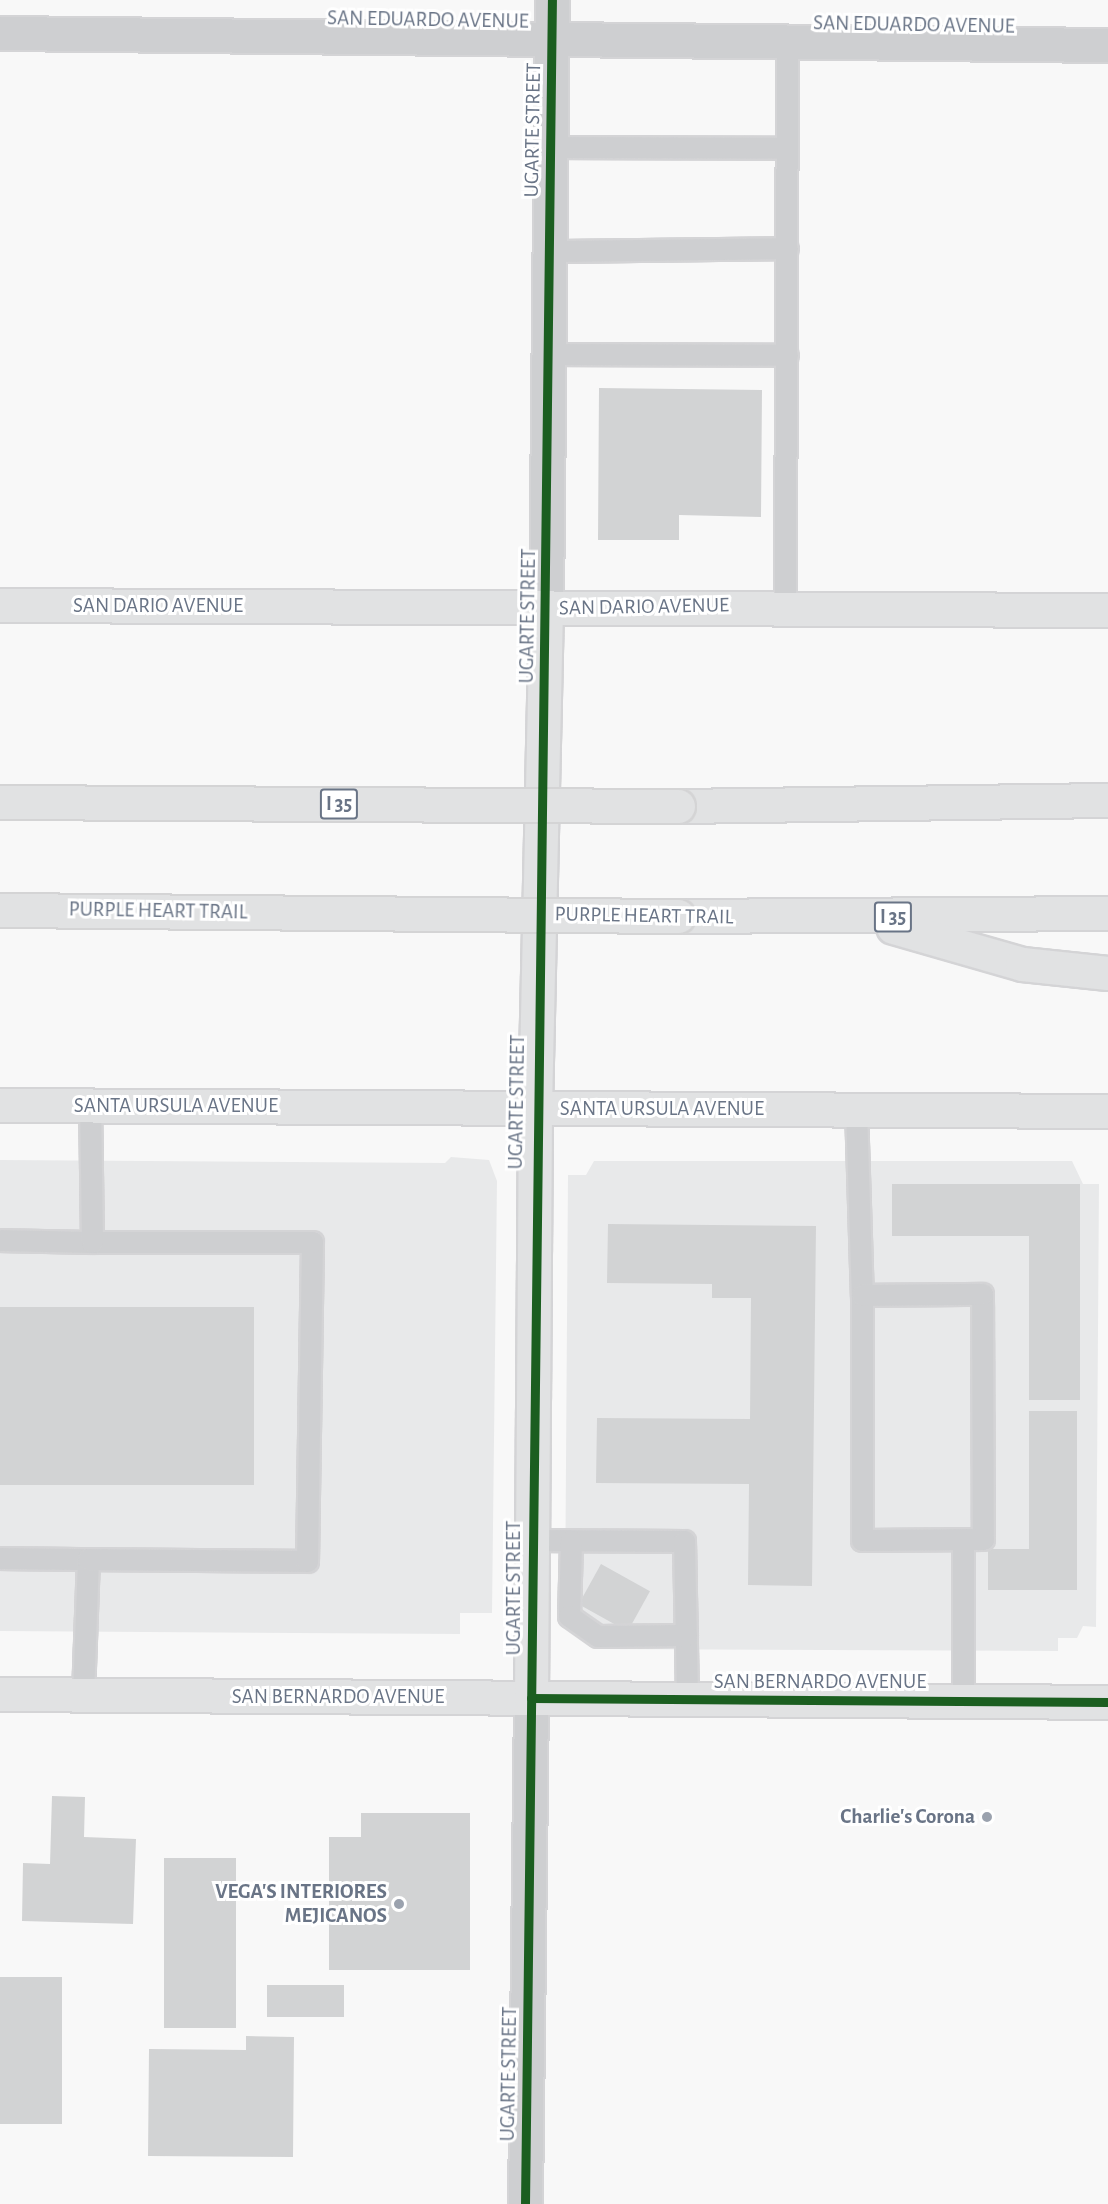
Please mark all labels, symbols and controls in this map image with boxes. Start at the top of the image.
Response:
street label: SAN EDUARDO AVENUE [327,6,529,34]
street label: SAN EDUARDO AVENUE [813,11,1015,39]
street label: UGARTE STREET [519,62,547,198]
street label: UGARTE STREET [514,548,542,684]
street label: SAN DARIO AVENUE [73,593,243,619]
street label: SAN DARIO AVENUE [559,593,729,621]
road number: I 35 [320,787,358,821]
street label: PURPLE HEART TRAIL [68,897,248,925]
road number: I 35 [874,900,912,934]
street label: PURPLE HEART TRAIL [554,902,734,930]
street label: UGARTE STREET [503,1034,531,1170]
street label: SANTA URSULA AVENUE [74,1093,278,1119]
street label: SANTA URSULA AVENUE [560,1096,764,1122]
street label: UGARTE STREET [501,1521,527,1655]
street label: SAN BERNARDO AVENUE [714,1669,926,1695]
street label: SAN BERNARDO AVENUE [232,1684,444,1710]
place label: Charlie's Corona [840,1804,975,1830]
marker: Charlie's Corona [980,1810,994,1824]
place label: VEGA'S INTERIORES MEJICANOS [215,1879,387,1929]
marker: VEGA'S INTERIORES MEJICANOS [392,1897,406,1911]
street label: UGARTE STREET [495,2006,523,2142]

